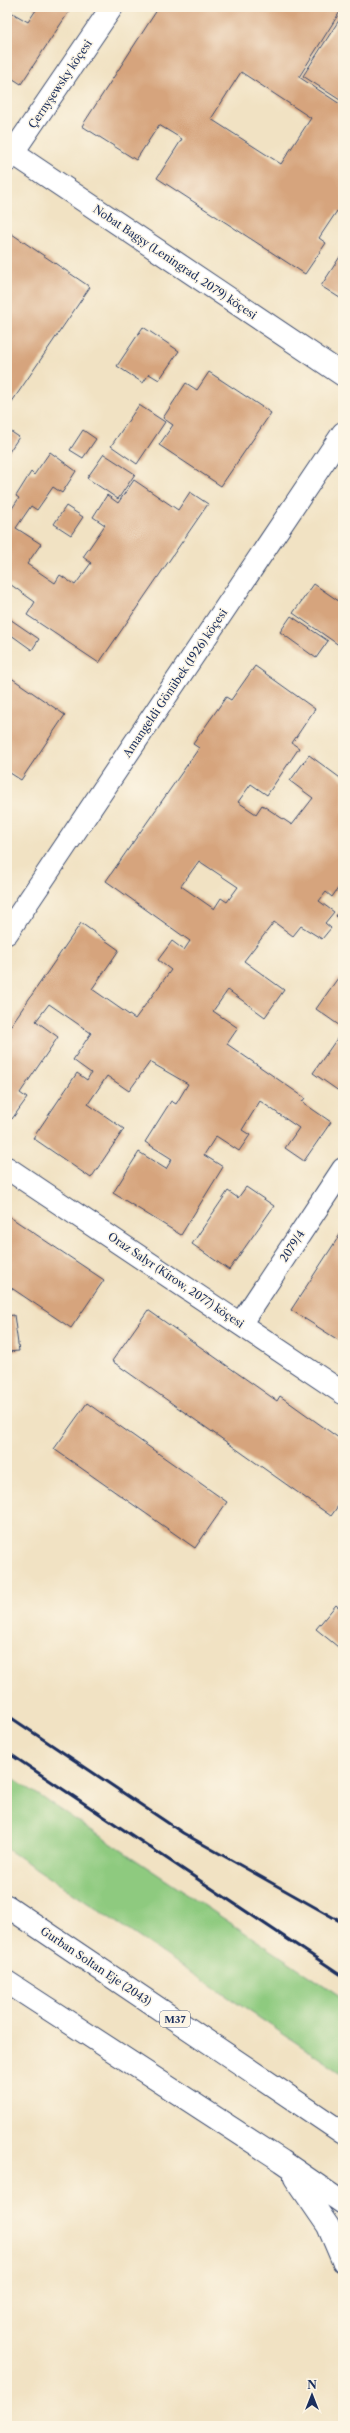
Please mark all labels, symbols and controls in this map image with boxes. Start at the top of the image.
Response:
street label: Çernyşewsky köçesi [25,36,95,131]
street label: Nobat Bagşy (Leningrad, 2079) köçesi [91,202,260,322]
street label: Amangeldi Gönübek (1926) köçesi [119,605,230,761]
street label: 2079/4 [277,1228,307,1264]
street label: Oraz Salyr (Kirow, 2077) köçesi [105,1229,247,1331]
street label: Gurban Soltan Eje (2043) [38,1924,154,2008]
road number: M37 [160,2011,190,2027]
north arrow [292,2375,332,2415]
text: N [307,2378,317,2392]

